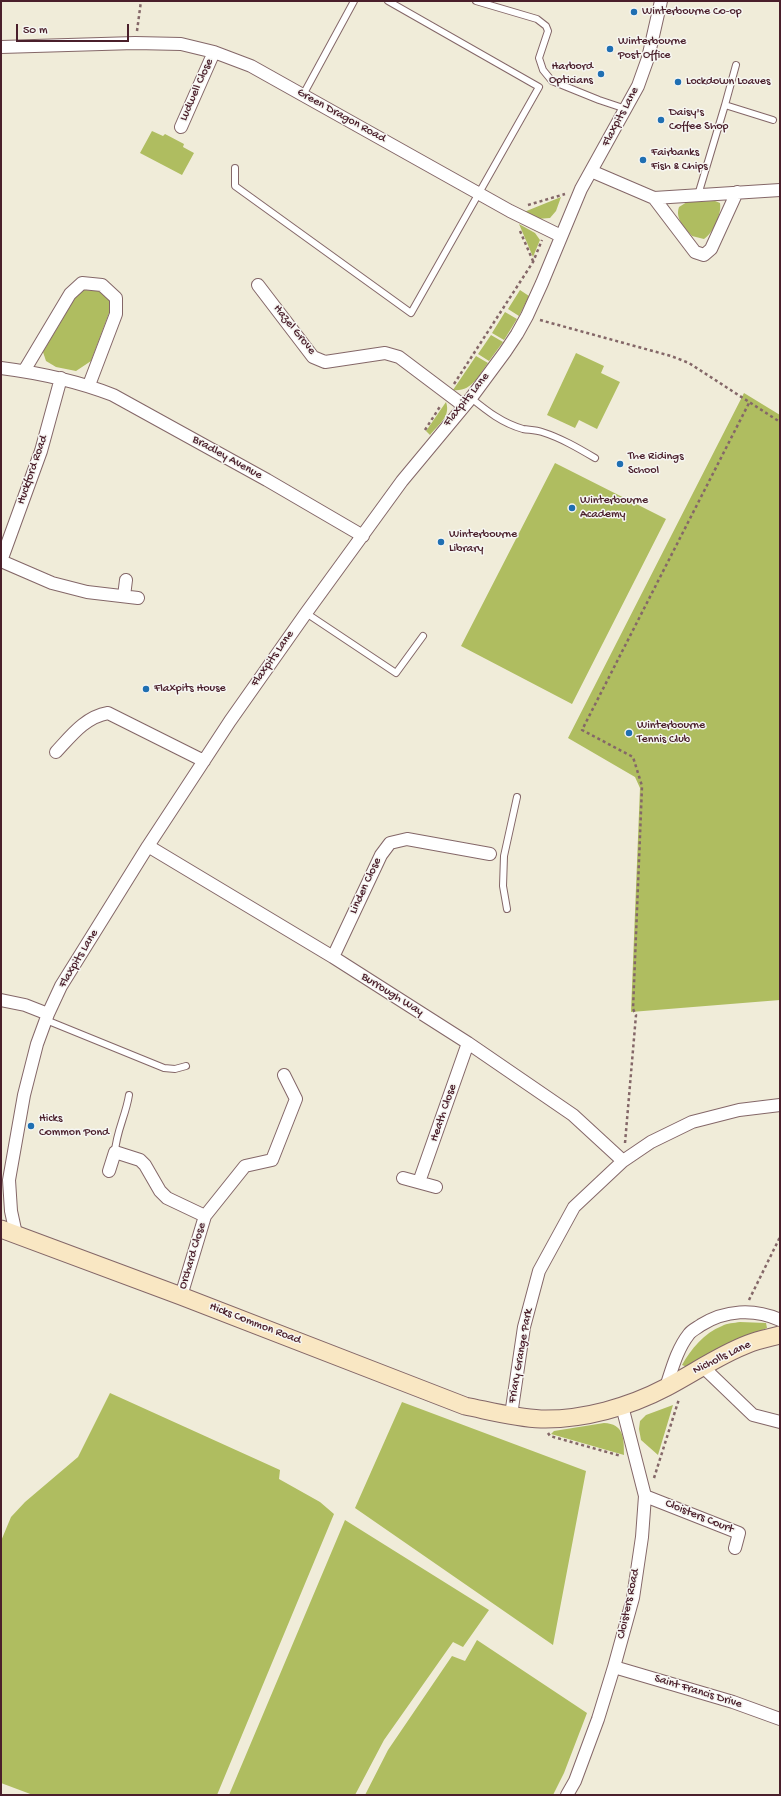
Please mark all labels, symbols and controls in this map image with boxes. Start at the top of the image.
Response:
place label: Winterbourne Co-op [642,5,742,19]
marker: Winterbourne Co-op [629,7,639,17]
scale bar [18,16,131,42]
text: 50 m [23,24,48,38]
place label: Winterbourne Post Office [618,35,686,63]
marker: Winterbourne Post Office [605,44,615,54]
street label: Ludwell Close [177,57,217,123]
place label: Harbord Opticians [549,60,593,88]
marker: Harbord Opticians [596,69,606,79]
place label: Lockdown Loaves [686,75,770,89]
marker: Lockdown Loaves [673,77,683,87]
street label: Flaxpits Lane [599,85,643,149]
street label: Green Dragon Road [294,86,388,146]
place label: Daisy's Coffee Shop [669,106,728,134]
marker: Daisy's Coffee Shop [656,115,666,125]
place label: Fairbanks Fish & Chips [651,146,708,174]
marker: Fairbanks Fish & Chips [638,155,648,165]
street label: Hazel Grove [270,302,318,358]
street label: Flaxpits Lane [441,370,493,430]
street label: Bradley Avenue [190,433,264,483]
street label: Huckford Road [14,434,52,506]
place label: The Ridings School [628,450,684,478]
marker: The Ridings School [615,459,625,469]
place label: Winterbourne Academy [580,494,648,522]
marker: Winterbourne Academy [567,503,577,513]
place label: Winterbourne Library [449,528,517,556]
marker: Winterbourne Library [436,537,446,547]
street label: Flaxpits Lane [248,628,298,690]
place label: Flaxpits House [154,682,226,696]
marker: Flaxpits House [141,684,151,694]
place label: Winterbourne Tennis Club [637,719,705,747]
marker: Winterbourne Tennis Club [624,728,634,738]
street label: Linden Close [347,856,385,916]
street label: Flaxpits Lane [56,927,102,991]
street label: Burrough Way [358,970,426,1020]
street label: Heath Close [427,1082,461,1144]
place label: Hicks Common Pond [39,1112,109,1140]
marker: Hicks Common Pond [26,1121,36,1131]
street label: Orchard Close [176,1221,210,1291]
street label: Hicks Common Road [207,1300,303,1348]
street label: Friary Grange Park [506,1308,536,1404]
street label: Nicholls Lane [691,1338,753,1378]
street label: Cloisters Court [663,1497,735,1537]
street label: Cloisters Road [615,1568,643,1640]
street label: Saint Francis Drive [652,1672,744,1712]

